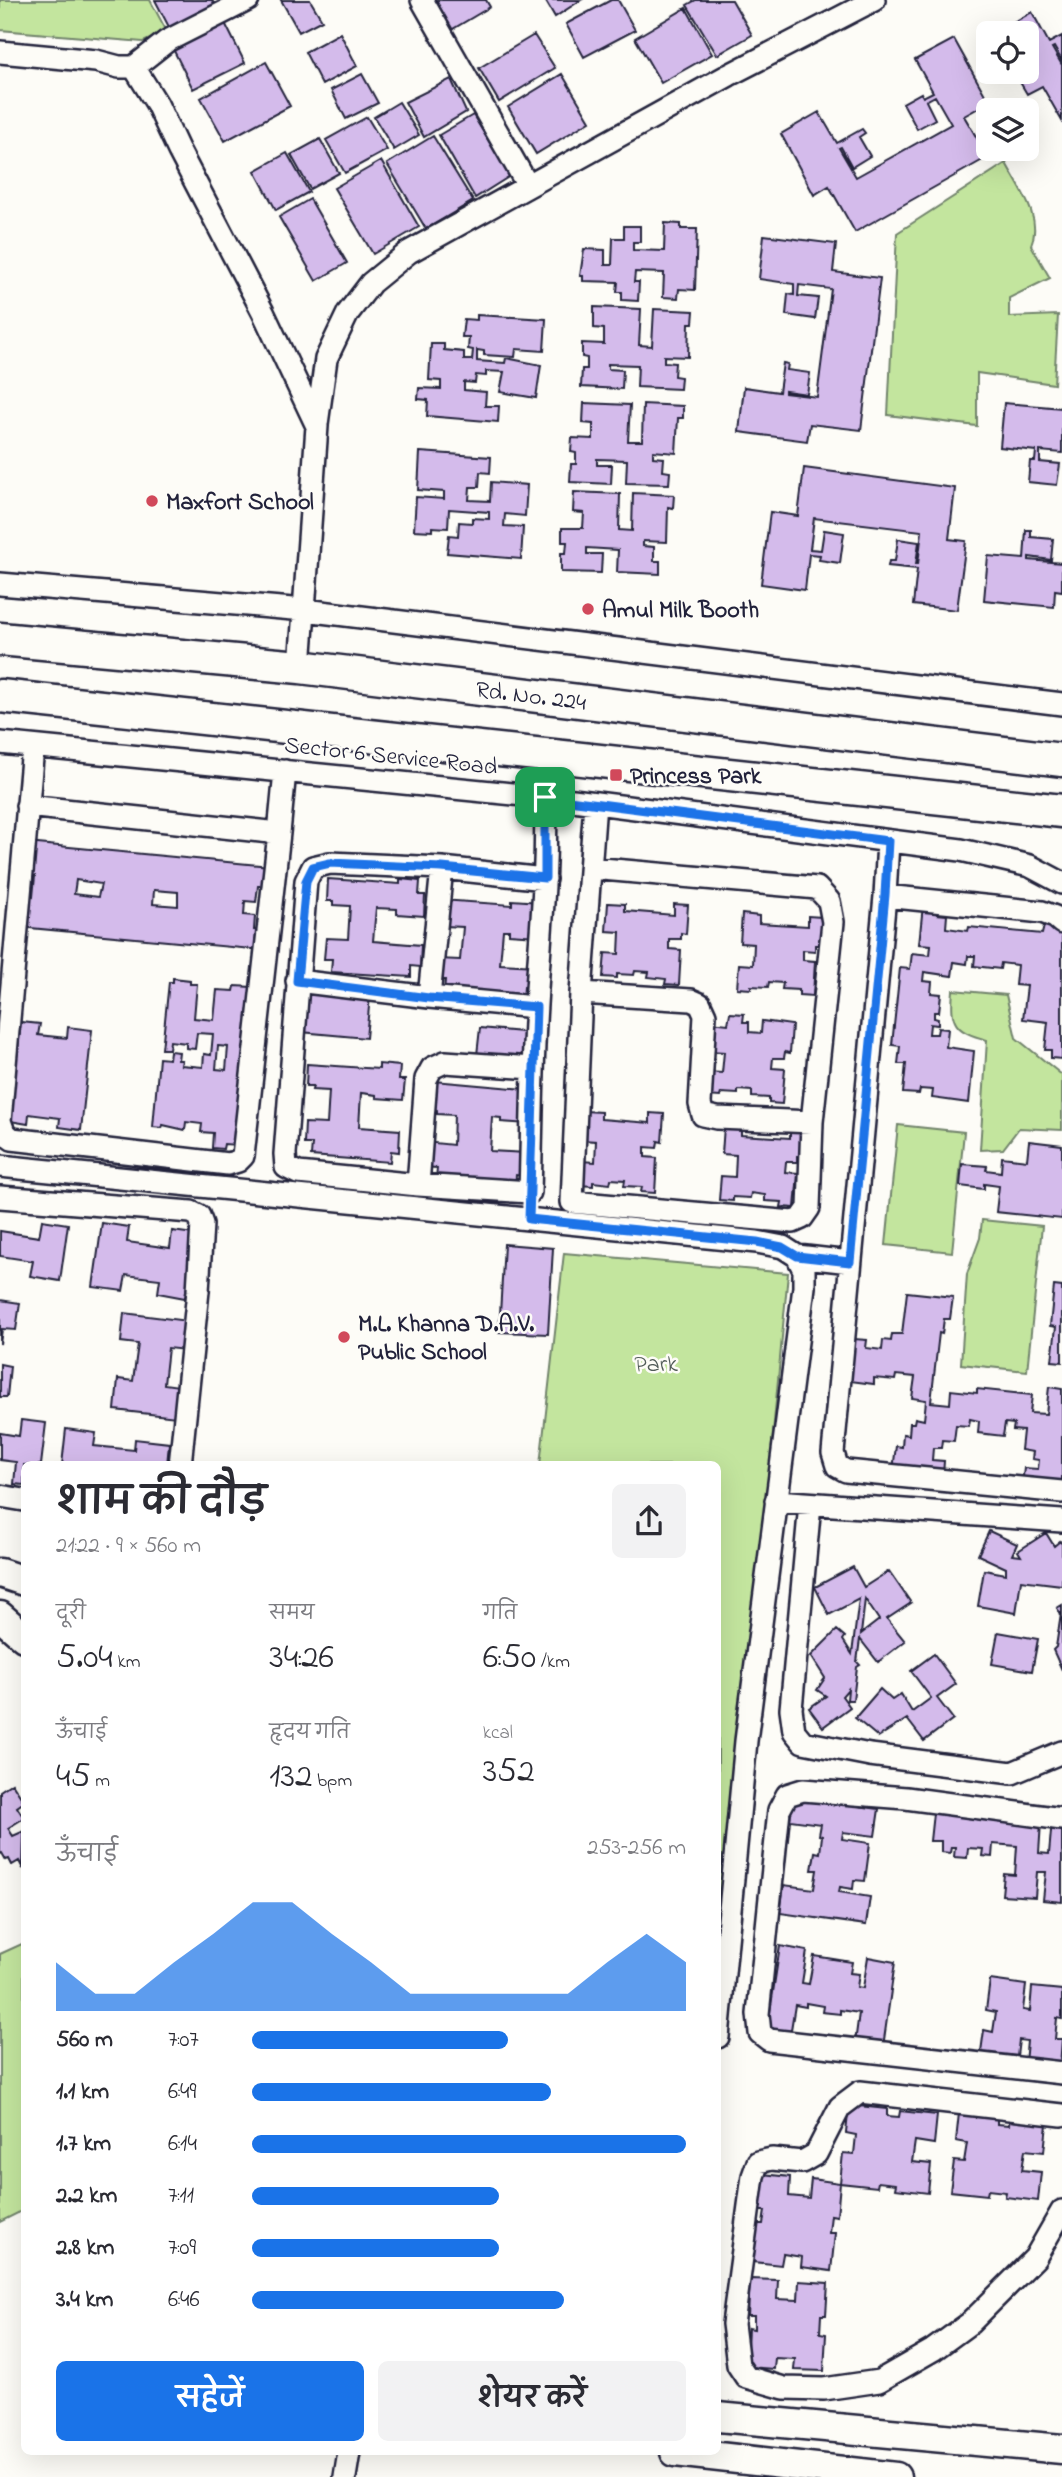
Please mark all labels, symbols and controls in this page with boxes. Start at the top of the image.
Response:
map controls [976,21,1039,161]
button: locate [976,21,1039,84]
button: layers [976,98,1039,161]
place label: Maxfort School [166,486,314,521]
marker: Maxfort School [144,493,160,509]
place label: Amul Milk Booth [602,594,759,629]
marker: Amul Milk Booth [580,601,596,617]
street label: Rd. No. 224 [473,674,588,722]
street label: Sector 6 Service Road [282,729,500,786]
place label: Princess Park [630,760,762,795]
pin [515,767,575,827]
marker: Princess Park [608,767,624,783]
icon: arrive [526,778,564,816]
place label: M.L. Khanna D.A.V. Public School [358,1308,534,1371]
marker: M.L. Khanna D.A.V. Public School [336,1329,352,1345]
park label: Park [634,1348,678,1383]
text: शाम की दौड़ [56,1476,267,1532]
button: share [612,1484,686,1558]
text: 21:22 · 9 × 560 m [56,1530,201,1563]
text: दूरी [56,1601,86,1628]
text: समय [269,1601,315,1628]
text: गति [483,1601,517,1628]
text: 5.04 [56,1633,113,1684]
text: 34:26 [269,1633,334,1684]
text: 6:50 [483,1633,536,1684]
text: km [113,1649,141,1676]
text: /km [536,1649,570,1676]
text: ऊँचाई [56,1720,107,1747]
text: हृदय गति [269,1720,350,1747]
text: kcal [483,1720,513,1747]
text: 352 [483,1747,535,1798]
text: 45 [56,1752,90,1803]
text: 132 [269,1752,312,1803]
text: m [90,1768,110,1795]
text: bpm [312,1768,352,1795]
text: 253–256 m [587,1832,686,1865]
text: ऊँचाई [56,1839,118,1872]
text: 560 m [56,2024,113,2057]
text: 7:07 [168,2024,199,2057]
text: 1.1 km [56,2076,109,2109]
text: 6:49 [168,2076,196,2109]
text: 1.7 km [56,2128,111,2161]
text: 6:14 [168,2128,197,2161]
text: 2.2 km [56,2180,117,2213]
text: 7:11 [168,2180,194,2213]
text: 2.8 km [56,2232,114,2265]
text: 7:09 [168,2232,196,2265]
text: 3.4 km [56,2284,113,2317]
text: 6:46 [168,2284,200,2317]
button: सहेजें [56,2361,364,2441]
button: शेयर करें [378,2361,686,2441]

